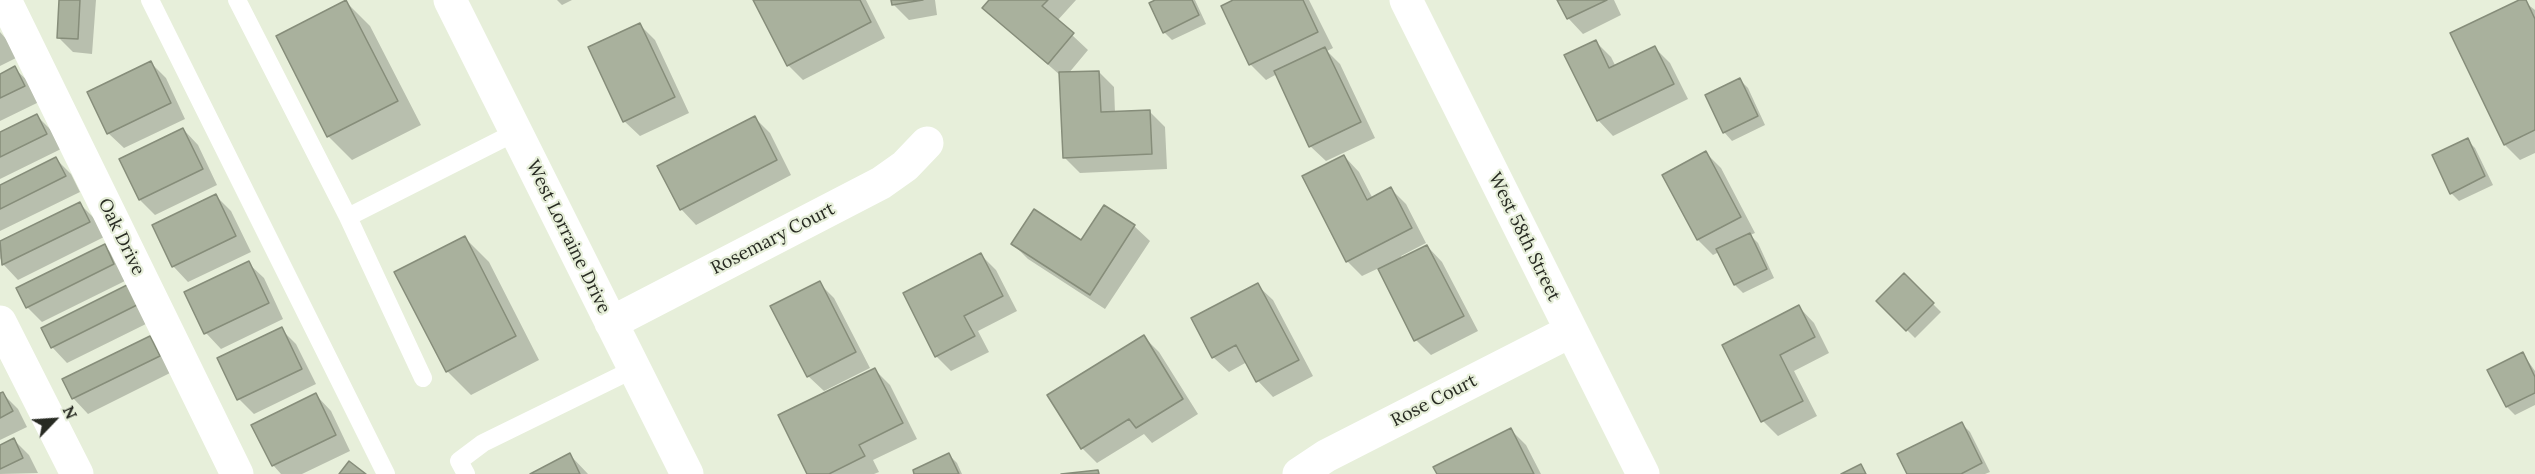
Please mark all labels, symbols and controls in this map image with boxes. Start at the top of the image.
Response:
street label: West Lorraine Drive [521,157,615,317]
street label: West 58th Street [1484,169,1564,305]
street label: Oak Drive [93,195,149,279]
street label: Rosemary Court [707,198,839,280]
street label: Rose Court [1388,370,1480,432]
north arrow [24,390,84,450]
text: N [59,403,82,422]

